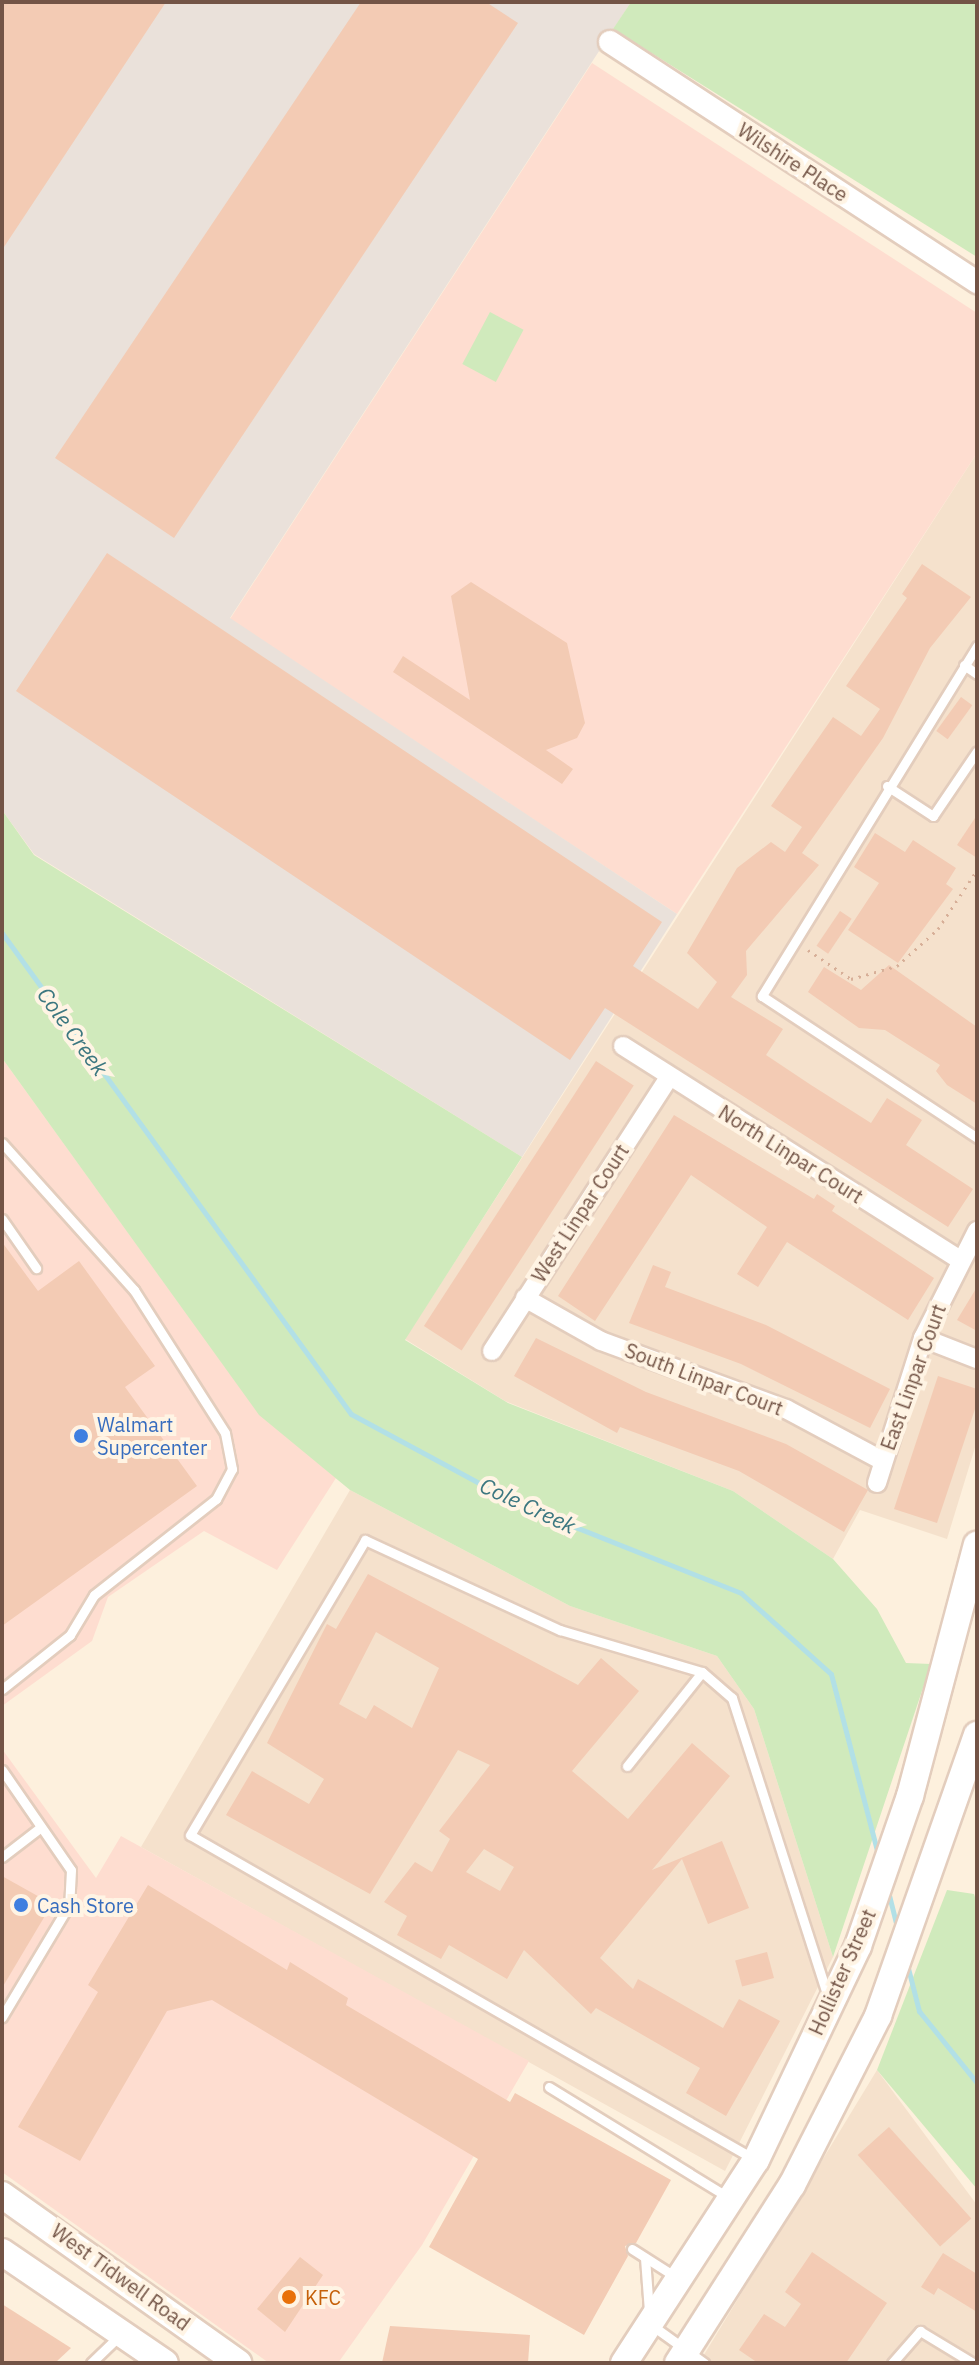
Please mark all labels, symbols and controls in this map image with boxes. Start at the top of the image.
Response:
street label: Wilshire Place [733,117,853,207]
water label: Cole Creek [32,982,114,1080]
street label: North Linpar Court [714,1100,868,1208]
street label: West Linpar Court [526,1139,634,1287]
street label: East Linpar Court [875,1301,951,1453]
street label: South Linpar Court [622,1338,786,1420]
place label: Walmart Supercenter [97,1412,207,1459]
marker: Walmart Supercenter [72,1427,90,1445]
water label: Cole Creek [476,1471,580,1539]
place label: Cash Store [37,1893,134,1917]
marker: Cash Store [12,1896,30,1914]
street label: Hollister Street [803,1905,881,2039]
street label: West Tidwell Road [47,2219,195,2335]
place label: KFC [305,2285,341,2309]
marker: KFC [280,2288,298,2306]

